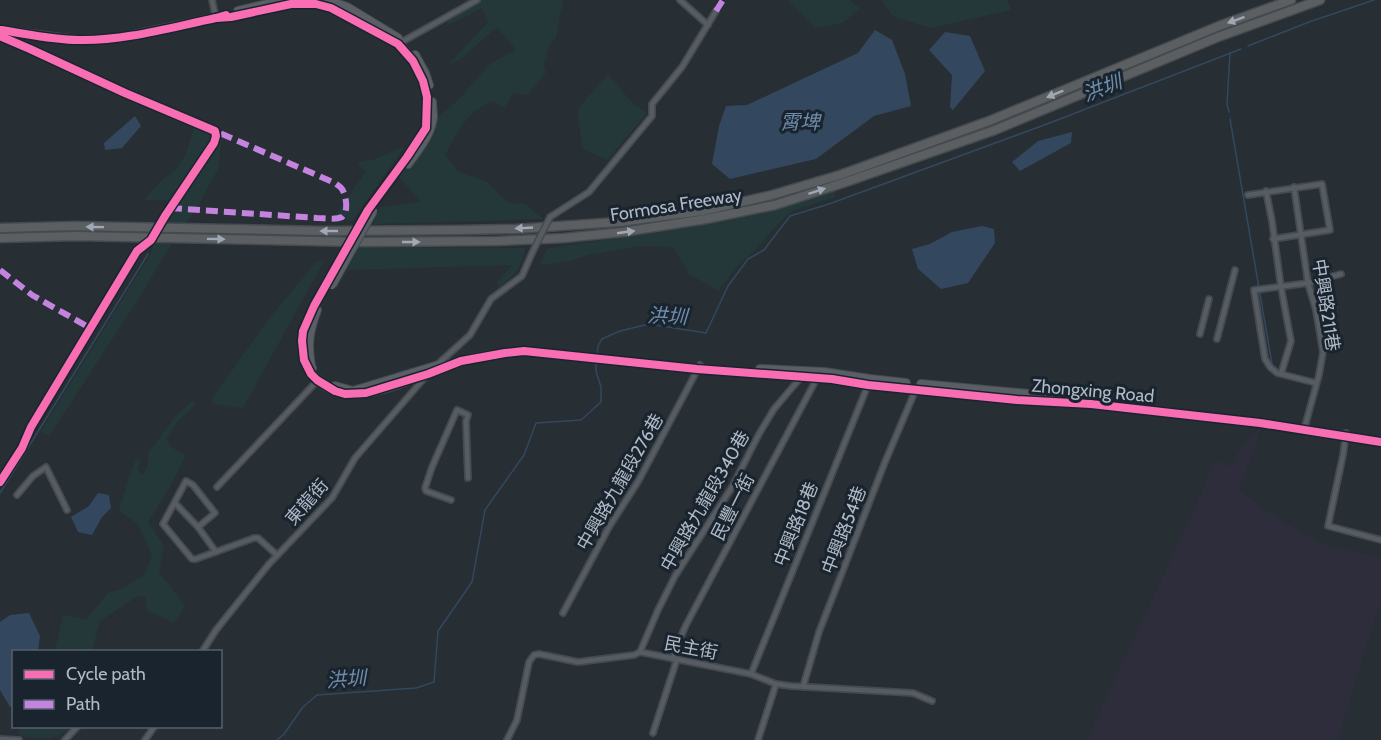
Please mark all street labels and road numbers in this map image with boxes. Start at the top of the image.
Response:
street label: Formosa Freeway [609,184,743,226]
street label: 中興路211巷 [1308,257,1344,353]
street label: Zhongxing Road [1031,375,1155,407]
street label: 中興路九龍段276巷 [572,410,668,554]
street label: 中興路九龍段340巷 [656,427,754,575]
street label: 民豐一街 [707,470,759,544]
street label: 東龍街 [281,474,333,530]
street label: 中興路18巷 [769,479,823,569]
street label: 中興路54巷 [817,483,871,577]
street label: 民主街 [662,632,720,664]

